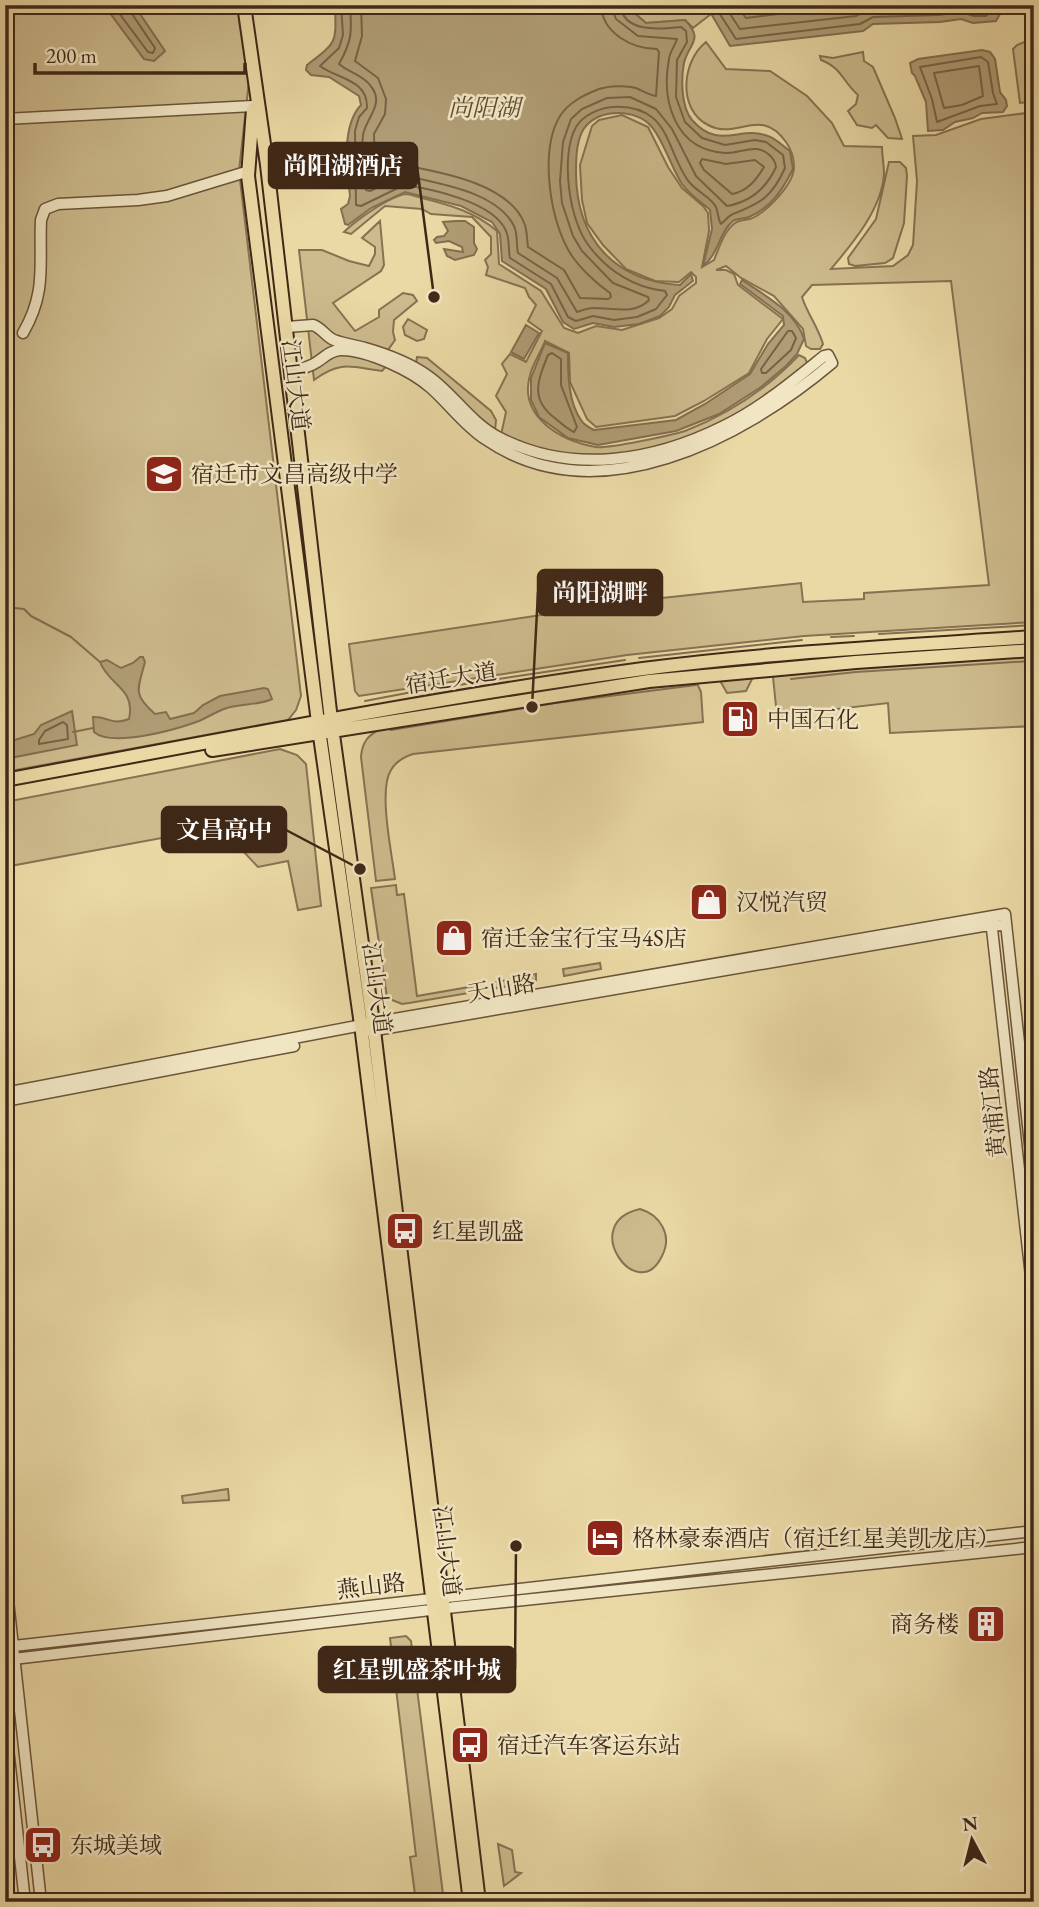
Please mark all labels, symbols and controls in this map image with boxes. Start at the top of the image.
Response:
scale bar [35,32,245,76]
text: 200 m [46,42,97,69]
water label: 尚阳湖 [448,92,524,123]
callout: 尚阳湖酒店 [269,143,417,188]
text: 尚阳湖酒店 [283,150,403,181]
street label: 江山大道 [276,338,316,432]
school or university icon: 宿迁市文昌高级中学 [143,453,185,495]
place label: 宿迁市文昌高级中学 [191,459,398,489]
callout: 尚阳湖畔 [538,570,662,615]
text: 尚阳湖畔 [552,577,648,608]
street label: 宿迁大道 [403,656,499,700]
fuel station icon: 中国石化 [719,698,761,740]
place label: 中国石化 [767,704,859,734]
callout: 文昌高中 [162,807,286,852]
text: 文昌高中 [176,814,272,845]
shop icon: 汉悦汽贸 [688,881,730,923]
place label: 汉悦汽贸 [736,887,828,917]
shop icon: 宿迁金宝行宝马4S店 [433,917,475,959]
place label: 宿迁金宝行宝马4S店 [481,923,687,953]
street label: 江山大道 [356,940,398,1036]
street label: 天山路 [464,967,538,1009]
street label: 黄浦江路 [973,1065,1013,1159]
bus stop icon: 红星凯盛 [384,1210,426,1252]
place label: 红星凯盛 [432,1216,524,1246]
street label: 江山大道 [427,1504,467,1598]
hotel icon: 格林豪泰酒店（宿迁红星美凯龙店） [584,1517,626,1559]
place label: 格林豪泰酒店（宿迁红星美凯龙店） [632,1523,1000,1553]
street label: 燕山路 [335,1567,407,1605]
building icon: 商务楼 [965,1603,1007,1645]
place label: 商务楼 [890,1609,959,1639]
callout: 红星凯盛茶叶城 [319,1647,515,1692]
text: 红星凯盛茶叶城 [333,1654,501,1685]
bus stop icon: 宿迁汽车客运东站 [449,1724,491,1766]
place label: 宿迁汽车客运东站 [497,1730,681,1760]
north arrow [937,1806,1007,1876]
text: N [961,1810,980,1837]
bus stop icon: 东城美域 [22,1824,64,1866]
place label: 东城美域 [70,1830,162,1860]

